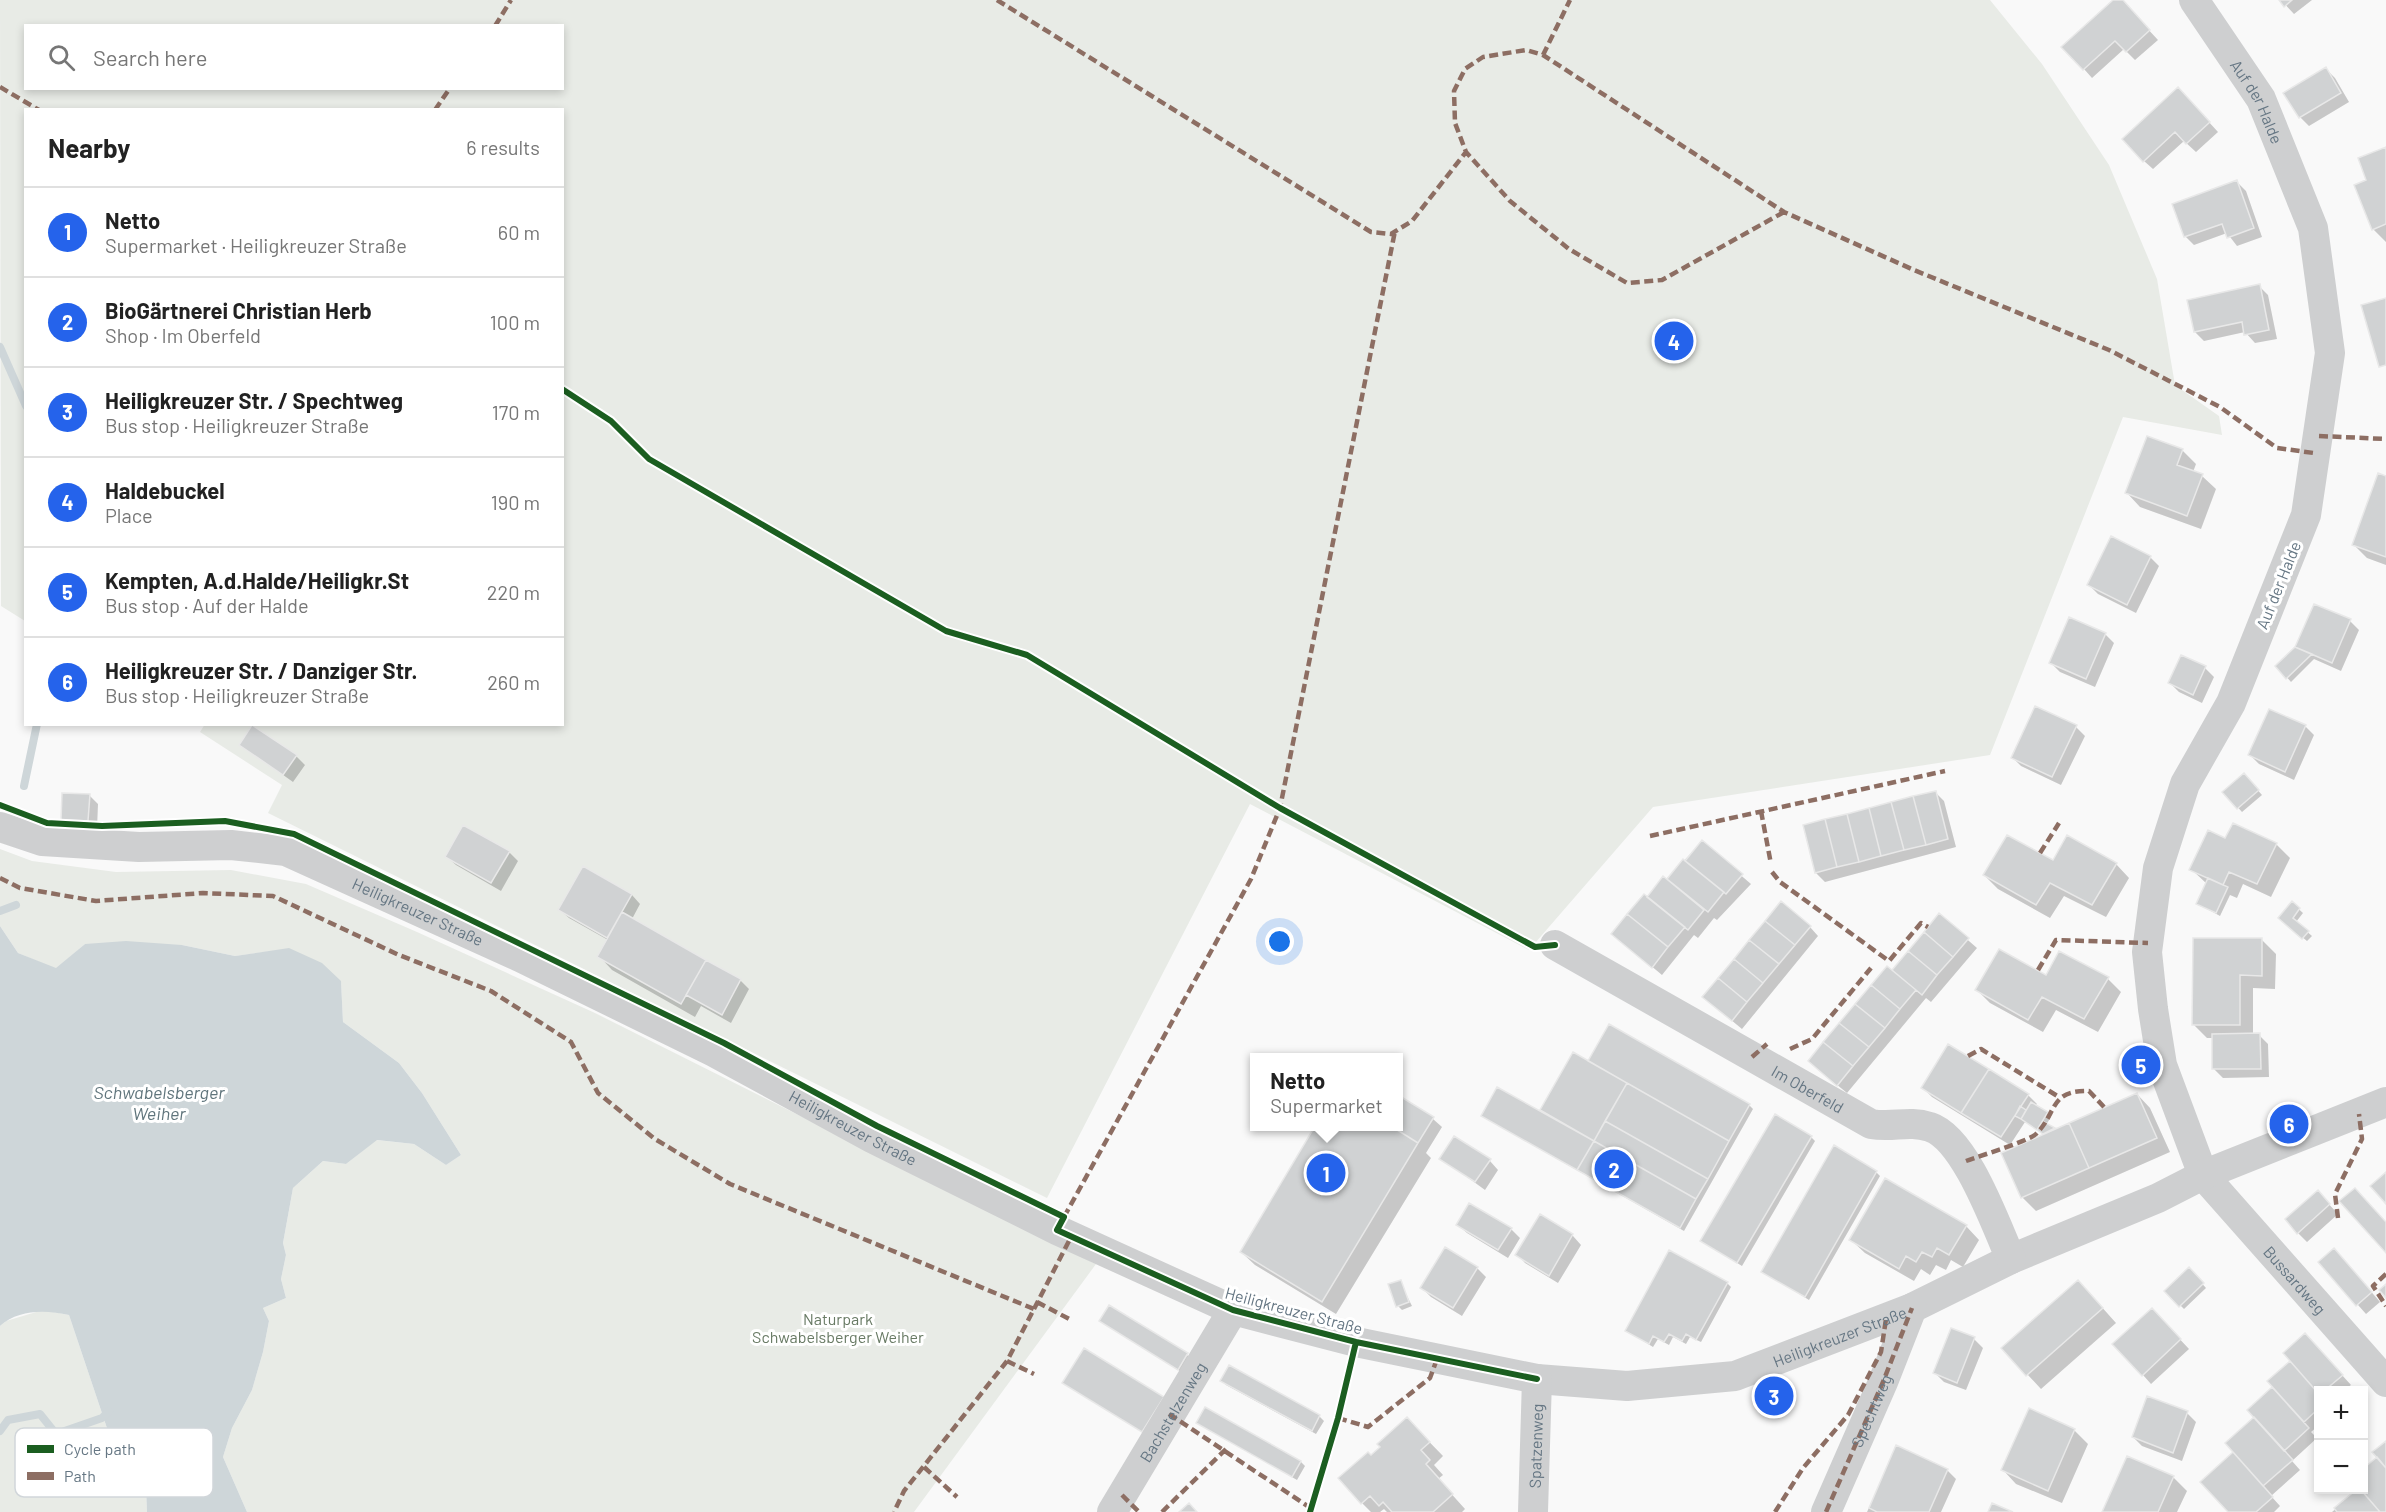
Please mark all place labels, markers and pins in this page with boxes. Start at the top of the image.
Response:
pin: 4 [1654,318,1694,364]
pin: 5 [2122,1042,2160,1088]
pin: 6 [2270,1102,2308,1146]
pin: 2 [1594,1146,1634,1192]
pin: 1 [1306,1150,1346,1196]
pin: 3 [1754,1374,1794,1418]

